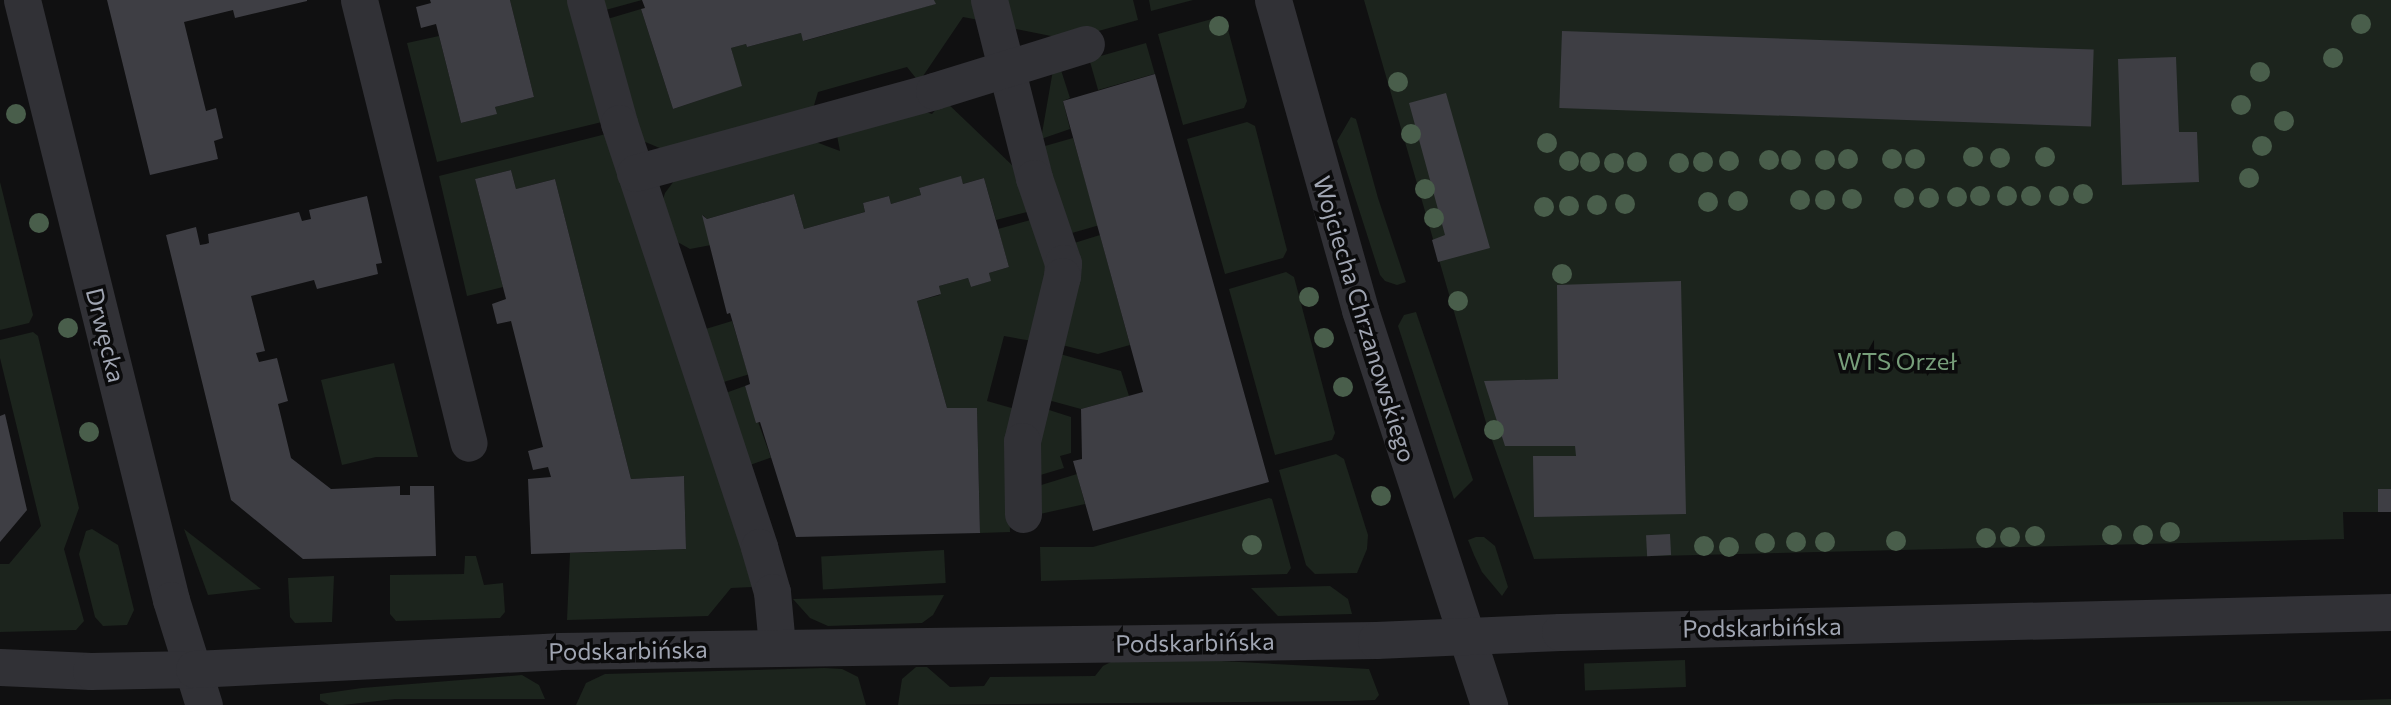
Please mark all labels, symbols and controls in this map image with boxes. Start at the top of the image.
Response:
street label: Wojciecha Chrzanowskiego [1308,172,1422,466]
street label: Drwęcka [80,285,132,385]
park label: WTS Orzeł [1837,347,1957,375]
street label: Podskarbińska [1682,611,1842,643]
street label: Podskarbińska [1115,626,1275,658]
street label: Podskarbińska [548,634,708,666]

